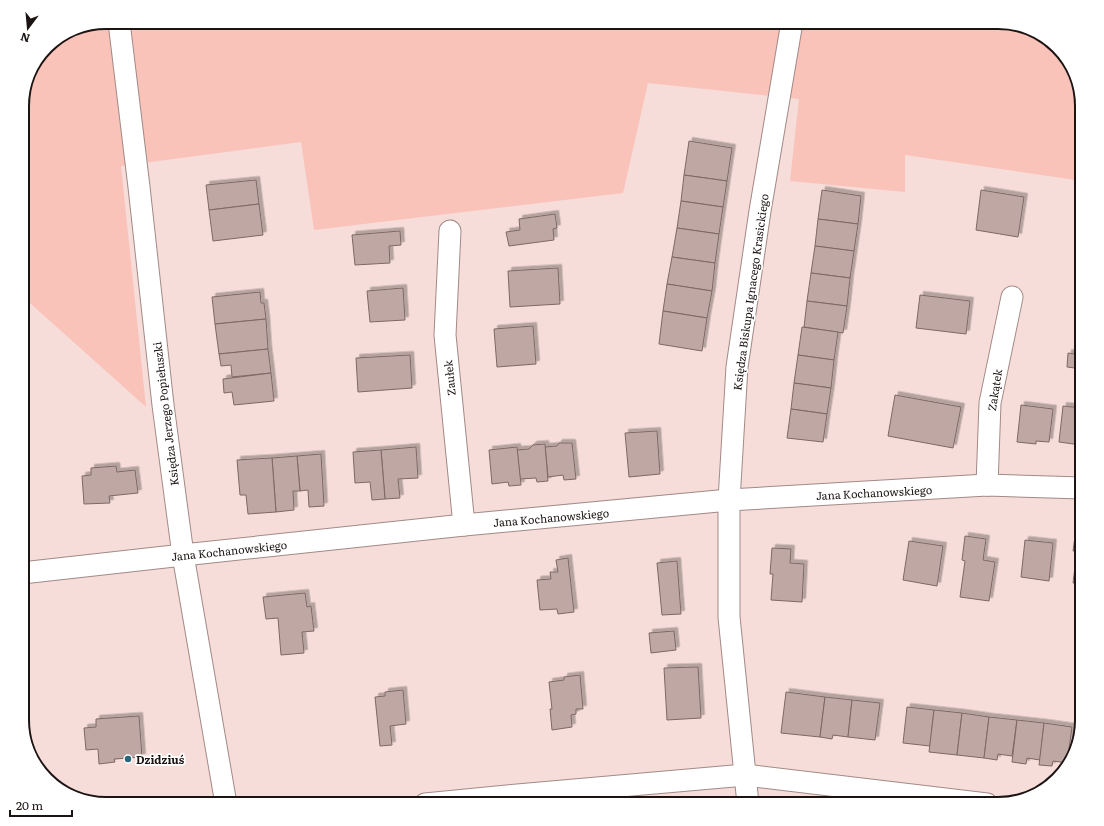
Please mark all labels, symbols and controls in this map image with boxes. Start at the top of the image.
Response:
north arrow [8,8,48,48]
text: N [18,30,32,48]
street label: Księdza Biskupa Ignacego Krasickiego [728,193,772,391]
street label: Księdza Jerzego Popiełuszki [148,341,182,487]
street label: Zaułek [439,359,459,397]
street label: Zakątek [983,368,1005,412]
street label: Jana Kochanowskiego [815,481,933,503]
street label: Jana Kochanowskiego [492,504,610,530]
street label: Jana Kochanowskiego [170,536,288,564]
place label: Dzidziuś [136,751,185,767]
marker: Dzidziuś [123,754,133,764]
scale bar [10,792,72,818]
text: 20 m [16,796,43,814]

